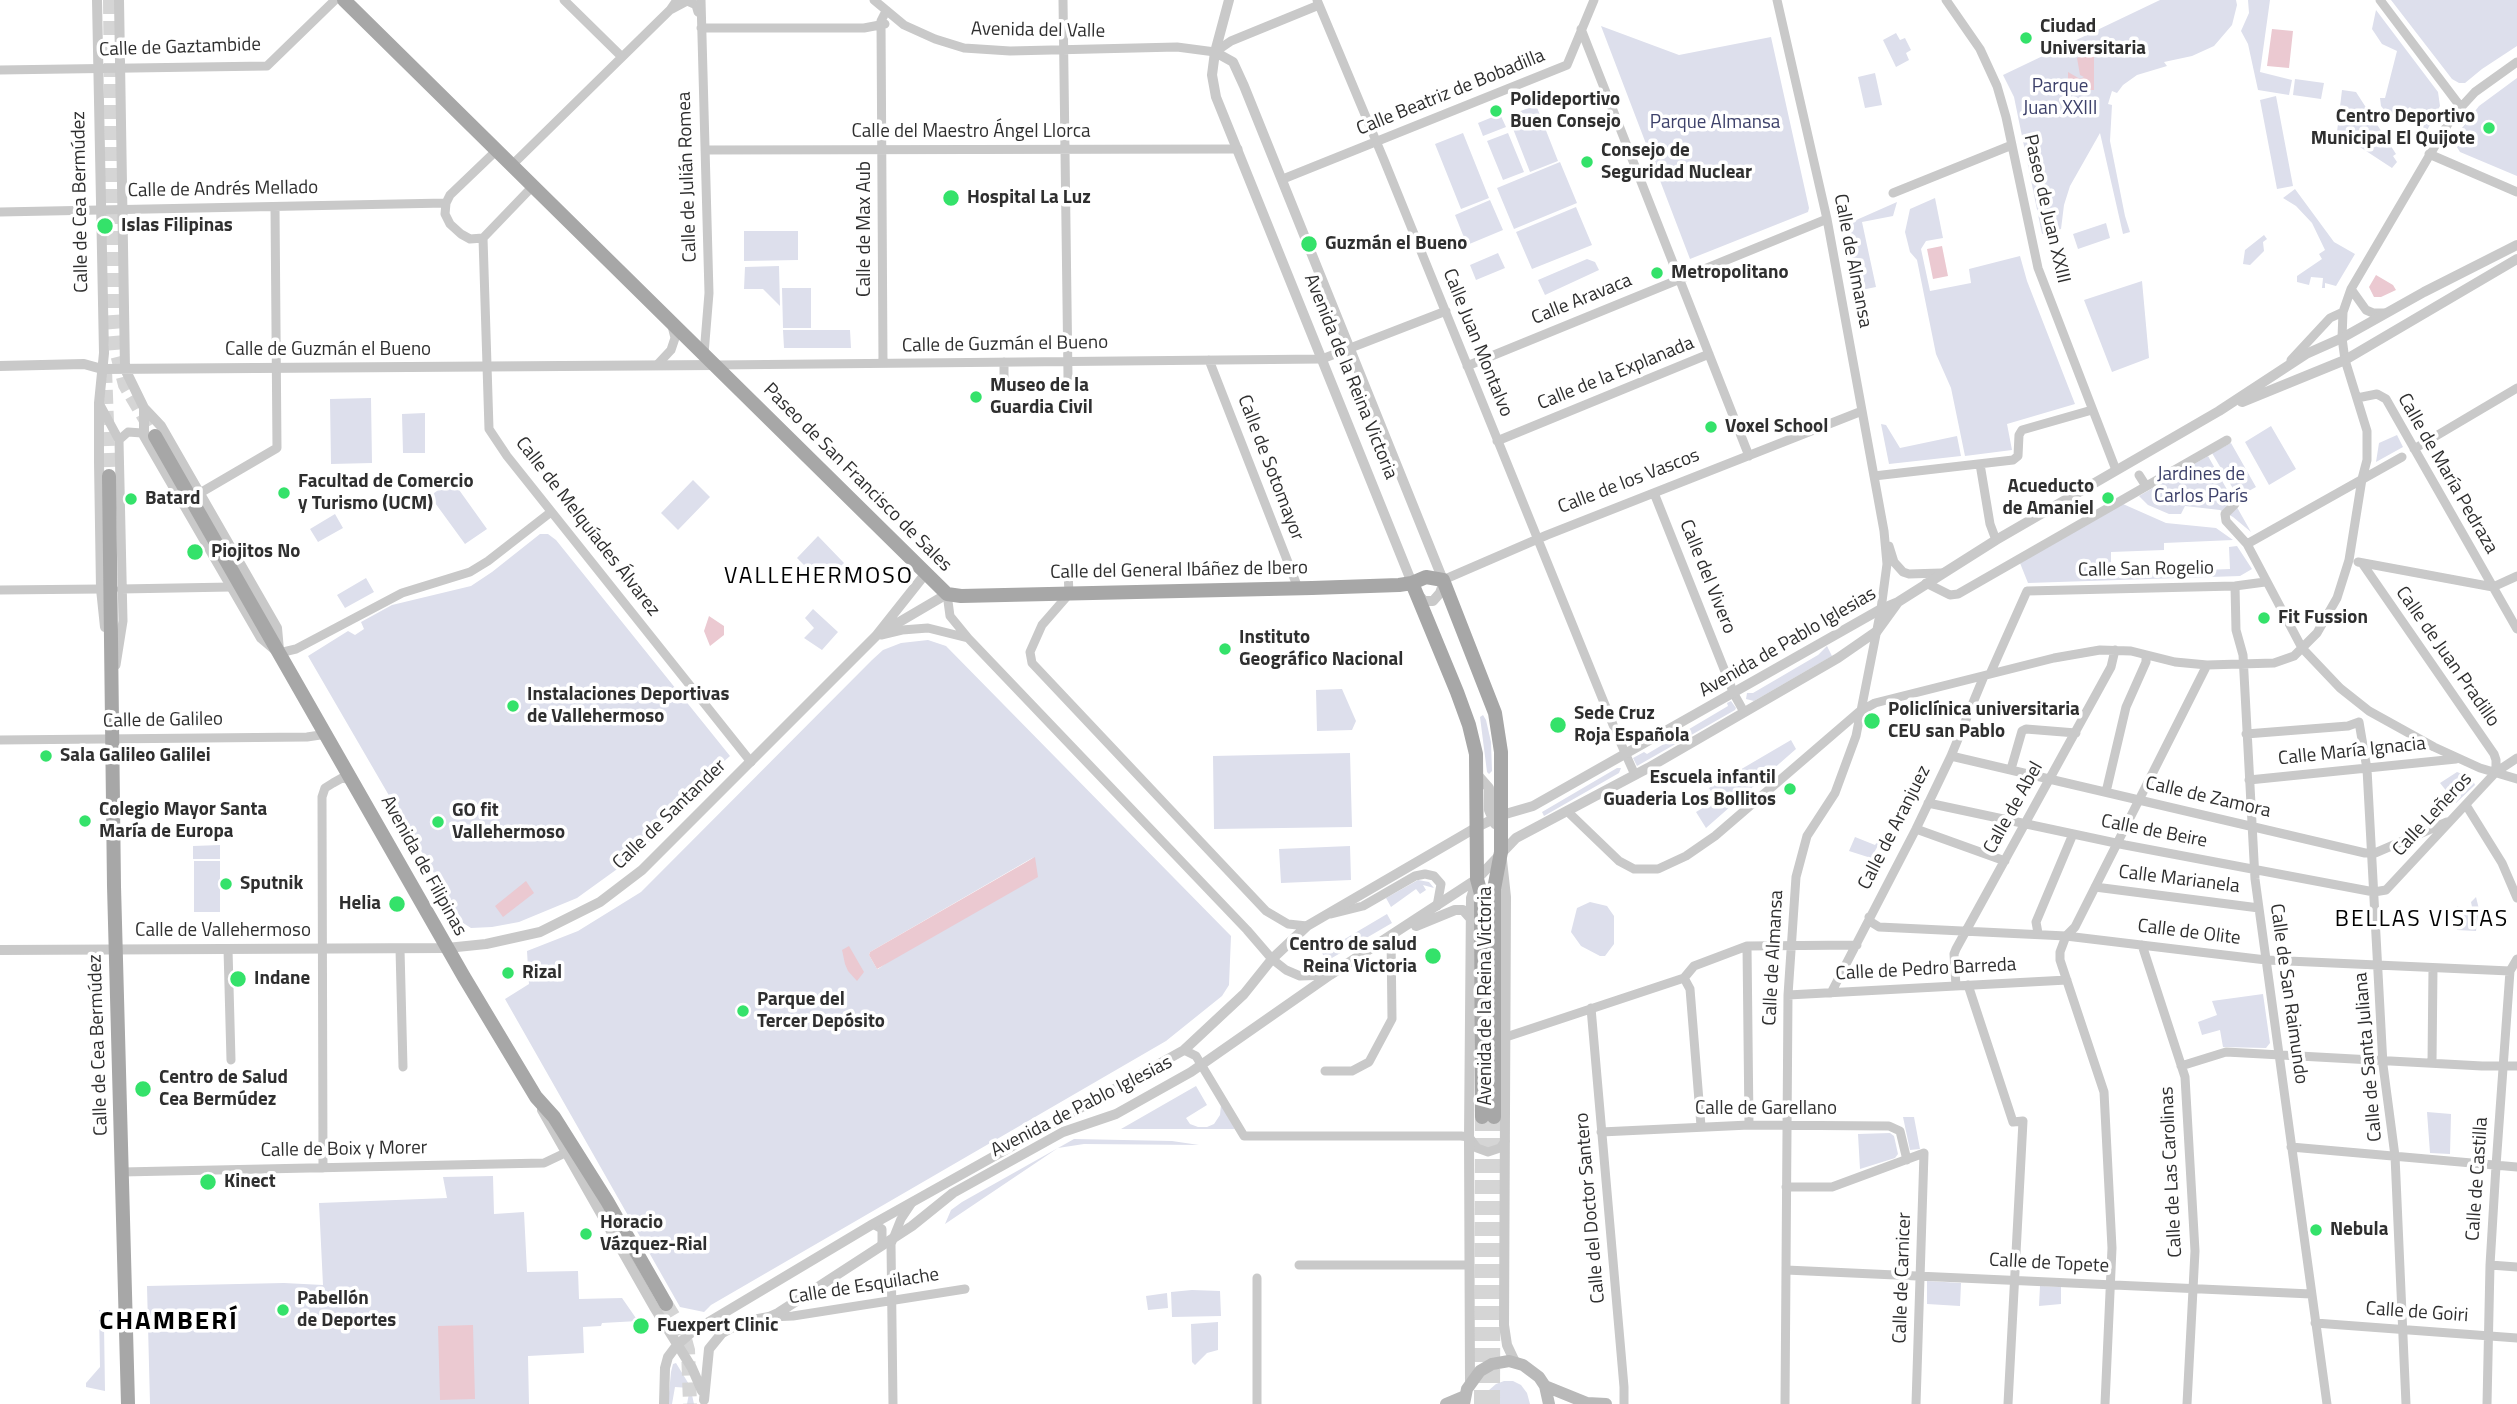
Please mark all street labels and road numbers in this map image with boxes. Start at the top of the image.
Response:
street label: Avenida del Valle [971,18,1105,44]
street label: Calle de Gaztambide [99,34,261,62]
street label: Calle Beatriz de Bobadilla [1354,45,1548,141]
street label: Calle de Julián Romea [674,91,702,263]
street label: Calle de Cea Bermúdez [68,111,94,293]
street label: Calle del Maestro Ángel Llorca [852,121,1090,143]
street label: Paseo de Juan XXIII [2018,132,2074,286]
street label: Calle de Max Aub [854,161,876,297]
street label: Calle de Andrés Mellado [127,177,319,203]
street label: Calle de Almansa [1828,192,1876,330]
street label: Calle Juan Montalvo [1437,266,1517,420]
street label: Calle Aravaca [1529,270,1635,330]
street label: Avenida de la Reina Victoria [1298,271,1402,483]
street label: Calle de Guzmán el Bueno [902,332,1108,358]
street label: Calle de la Explanada [1534,332,1698,416]
street label: Calle de Guzmán el Bueno [225,339,431,361]
street label: Paseo de San Francisco de Sales [758,379,956,577]
street label: Calle de María Pedraza [2392,390,2502,558]
street label: Calle de Sotomayor [1232,392,1308,544]
street label: Calle de Melquíades Álvarez [510,433,664,621]
street label: Calle de los Vascos [1555,445,1703,519]
street label: Calle del Vivero [1674,517,1740,637]
street label: Calle del General Ibáñez de Ibero [1050,557,1308,585]
street label: Calle San Rogelio [2078,557,2214,583]
street label: Calle de Juan Pradillo [2390,582,2504,732]
street label: Avenida de Pablo Iglesias [1696,583,1880,703]
street label: Calle de Galileo [103,709,223,733]
street label: Calle María Ignacia [2277,733,2427,771]
street label: Calle de Santander [609,755,731,875]
street label: Calle de Abel [1979,758,2049,858]
street label: Calle de Aranjuez [1854,762,1936,894]
street label: Calle Leñeros [2388,768,2478,862]
street label: Calle de Zamora [2143,773,2273,823]
street label: Avenida de Filipinas [375,792,471,940]
street label: Calle de Beire [2099,811,2209,853]
street label: Calle Marianela [2117,861,2241,899]
street label: Avenida de la Reina Victoria [1475,886,1497,1106]
street label: Calle de Almansa [1759,890,1789,1026]
street label: Calle de San Raimundo [2264,902,2312,1086]
street label: Calle de Olite [2136,915,2242,951]
street label: Calle de Vallehermoso [135,920,311,942]
street label: Calle de Cea Bermúdez [84,954,114,1136]
street label: Calle de Pedro Barreda [1835,954,2017,986]
street label: Calle de Santa Juliana [2350,971,2388,1143]
street label: Avenida de Pablo Iglesias [988,1051,1176,1163]
street label: Calle de Las Carolinas [2156,1086,2188,1258]
street label: Calle de Garellano [1695,1098,1837,1120]
street label: Calle del Doctor Santero [1571,1112,1611,1304]
street label: Calle de Castilla [2462,1116,2494,1242]
street label: Calle de Boix y Morer [260,1137,428,1163]
street label: Calle de Carnicer [1889,1212,1917,1344]
street label: Calle de Topete [1988,1249,2110,1279]
street label: Calle de Esquilache [787,1264,941,1310]
street label: Calle de Goiri [2365,1298,2469,1328]

